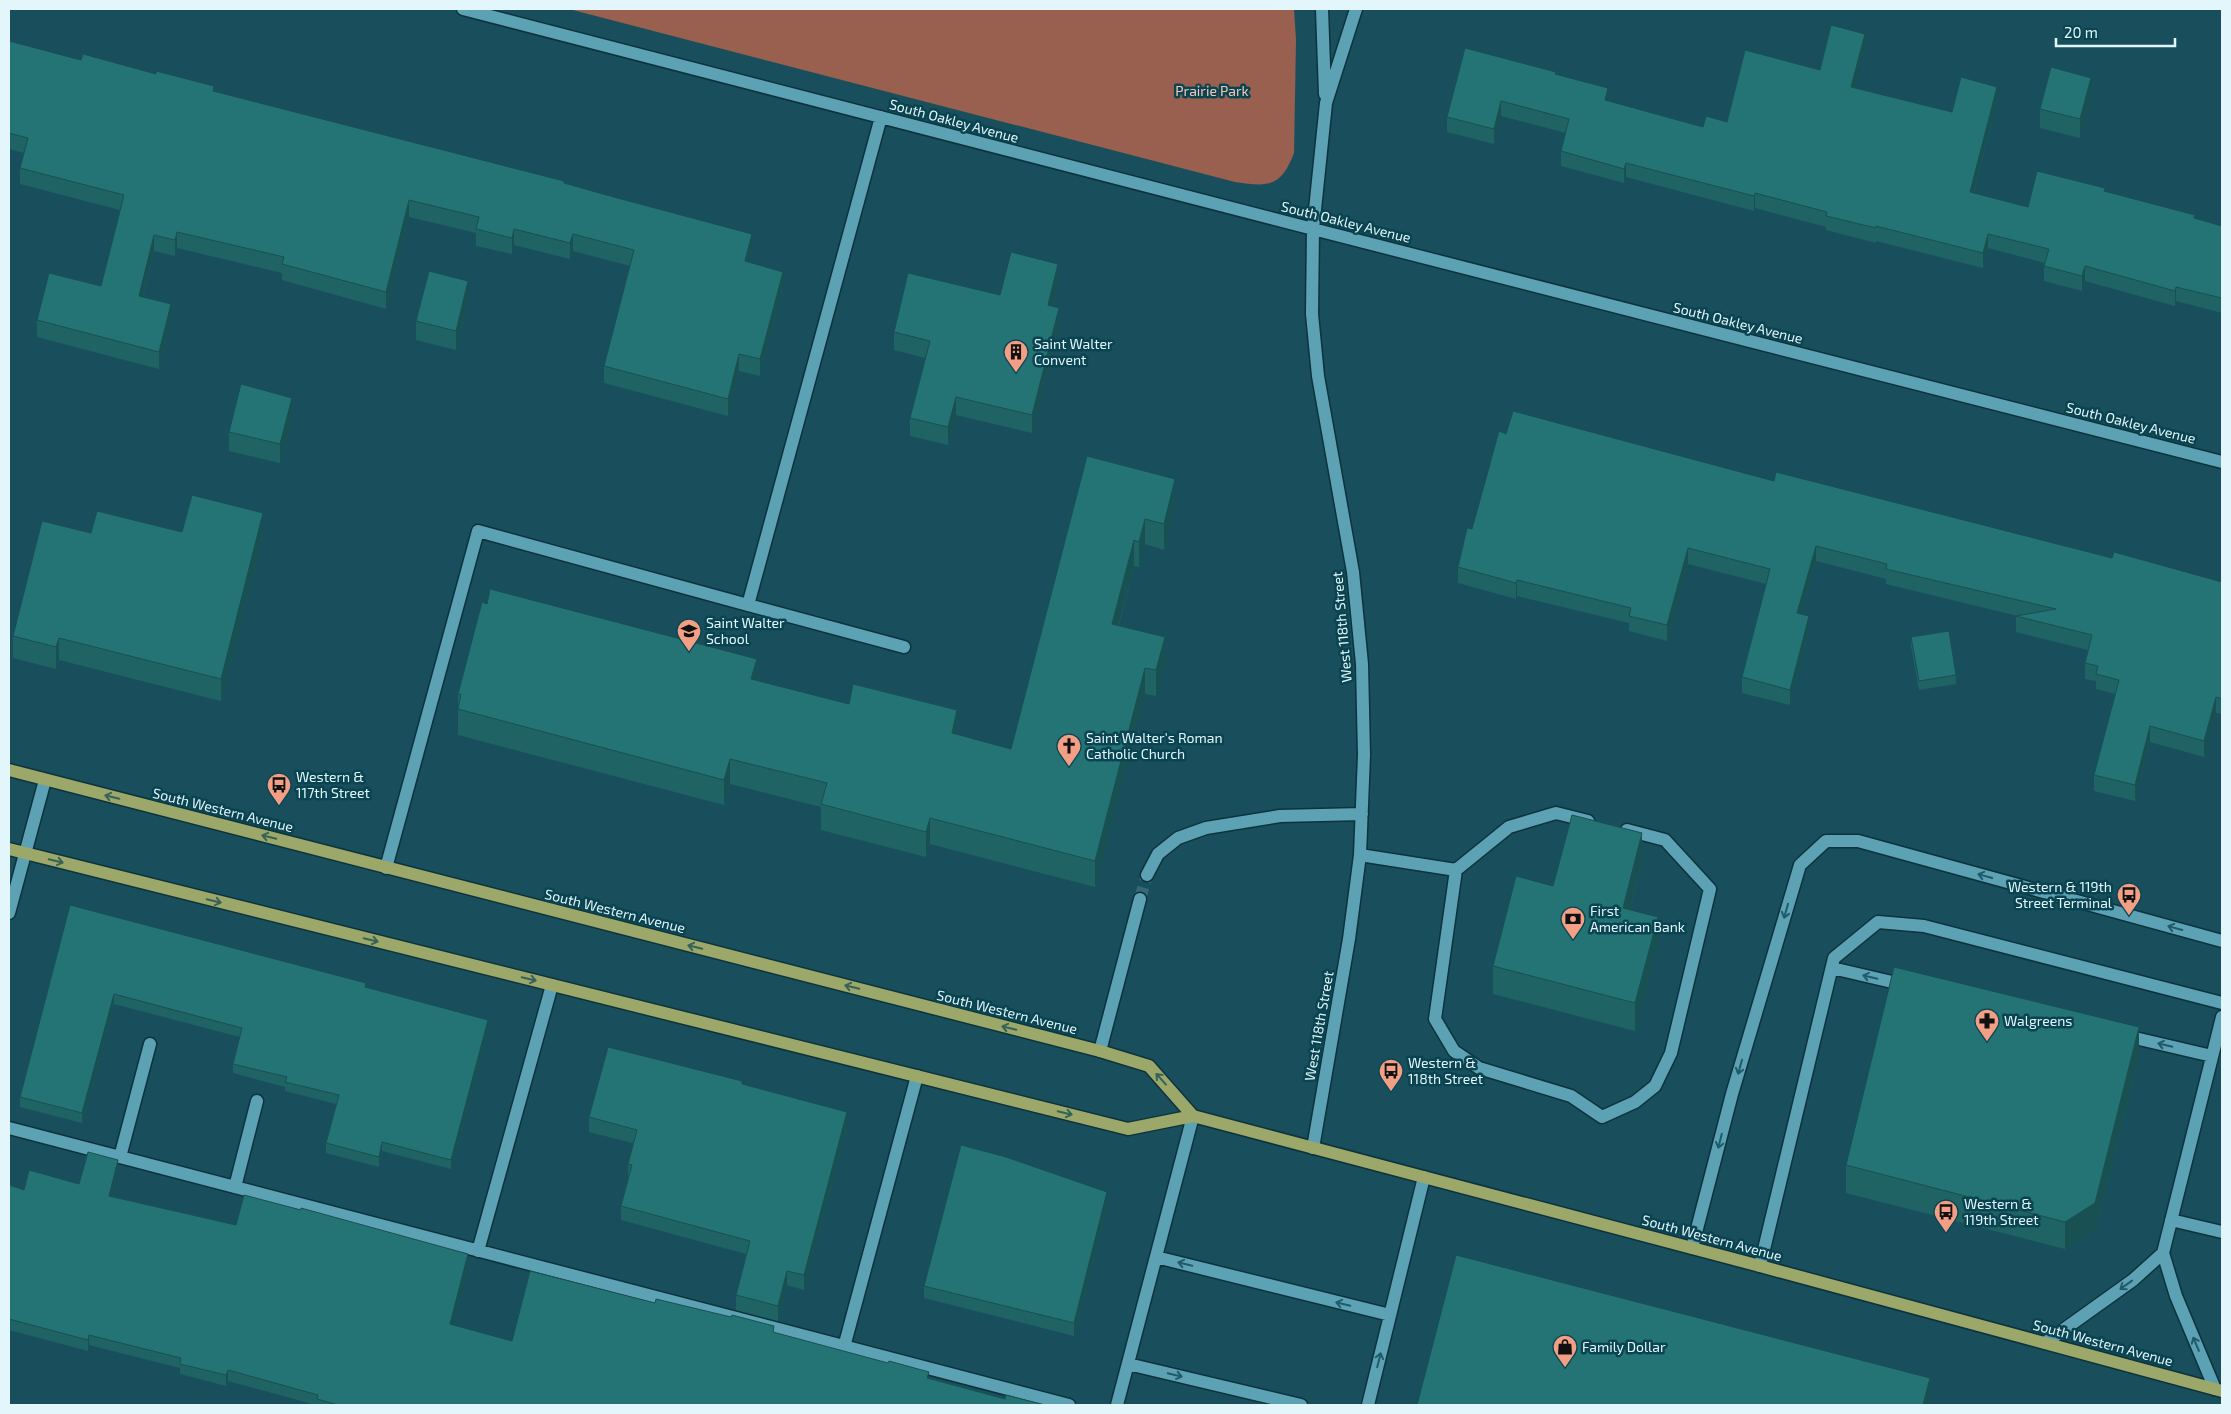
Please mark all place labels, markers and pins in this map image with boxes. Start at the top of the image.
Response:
place label: Saint Walter Convent [1034,335,1113,368]
building icon: Saint Walter Convent [1003,339,1029,373]
place label: Saint Walter School [706,614,785,647]
school or university icon: Saint Walter School [676,618,702,652]
place label: Saint Walter's Roman Catholic Church [1086,729,1223,762]
church icon: Saint Walter's Roman Catholic Church [1056,733,1082,767]
place label: Western & 117th Street [296,768,370,801]
bus stop icon: Western & 117th Street [266,772,292,806]
place label: Western & 119th Street Terminal [2008,878,2113,911]
bus stop icon: Western & 119th Street Terminal [2116,882,2142,916]
place label: First American Bank [1590,902,1685,935]
bank icon: First American Bank [1560,906,1586,940]
pharmacy icon: Walgreens [1974,1008,2000,1042]
place label: Walgreens [2004,1012,2072,1029]
place label: Western & 118th Street [1408,1054,1483,1087]
bus stop icon: Western & 118th Street [1378,1058,1404,1092]
place label: Western & 119th Street [1964,1195,2039,1228]
bus stop icon: Western & 119th Street [1933,1199,1959,1233]
shop icon: Family Dollar [1552,1334,1578,1368]
place label: Family Dollar [1582,1338,1666,1355]

